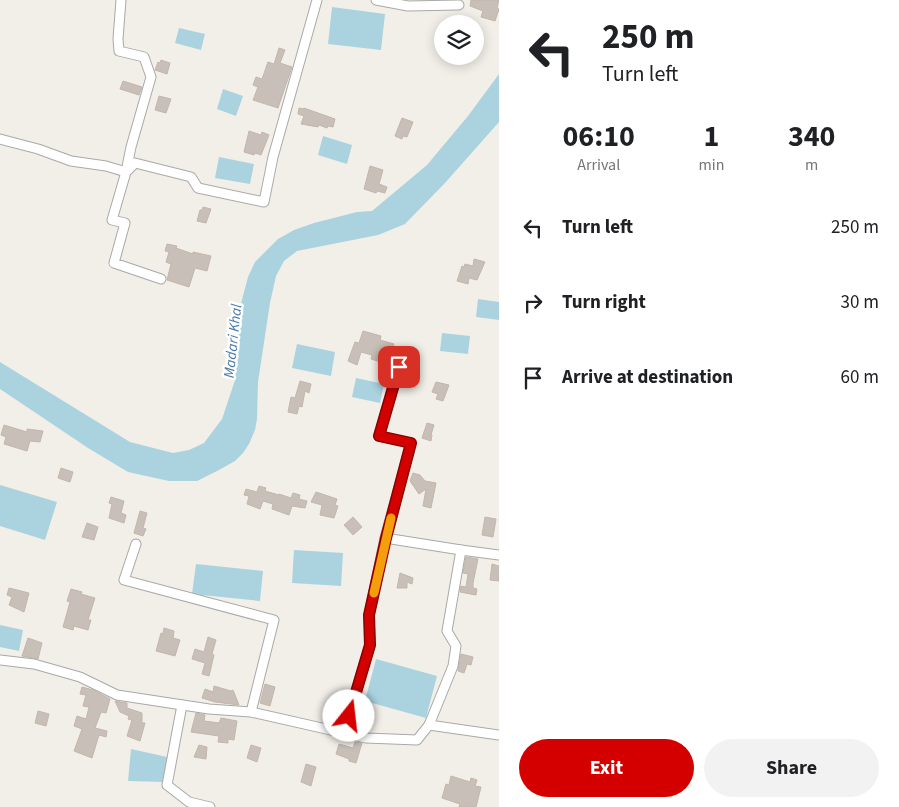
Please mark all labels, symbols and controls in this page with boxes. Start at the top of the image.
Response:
text: 250 m [602,12,694,62]
map controls [434,15,484,65]
button: layers [434,15,484,65]
icon: left [519,20,584,85]
text: Turn left [602,58,678,90]
text: 06:10 [563,115,635,158]
text: 1 [703,115,719,158]
text: 340 [788,115,835,158]
text: Arrival [577,154,620,176]
text: min [698,154,724,176]
text: m [805,154,818,176]
icon: left [519,214,547,242]
text: Turn left [562,214,633,241]
text: 250 m [831,214,879,241]
icon: right [519,289,547,317]
text: Turn right [562,289,646,316]
text: 30 m [841,289,879,316]
water label: Madari Khal [219,303,247,379]
pin [378,346,420,388]
icon: arrive [385,353,413,381]
icon: arrive [519,364,547,392]
text: Arrive at destination [562,364,733,391]
text: 60 m [841,364,879,391]
position arrow [322,689,374,741]
button: Exit [519,739,694,797]
button: Share [704,739,879,797]

